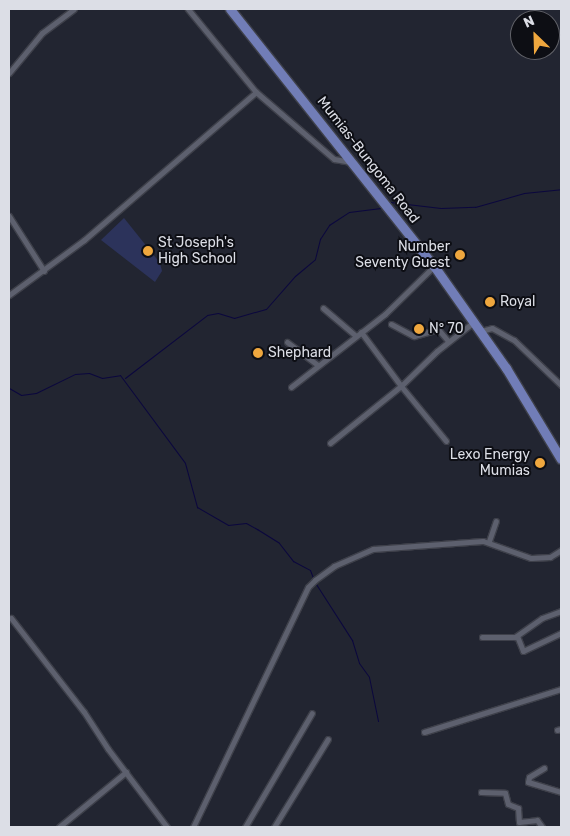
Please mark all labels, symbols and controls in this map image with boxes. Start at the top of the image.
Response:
north arrow [510,10,560,60]
text: N [521,12,537,32]
street label: Mumias-Bungoma Road [313,93,423,227]
place label: St Joseph's High School [158,235,236,268]
place label: Number Seventy Guest [355,239,450,272]
marker: St Joseph's High School [142,245,154,257]
marker: Number Seventy Guest [454,249,466,261]
place label: Royal [500,294,535,310]
marker: Royal [484,296,496,308]
place label: N° 70 [429,321,464,337]
marker: N° 70 [413,323,425,335]
place label: Shephard [268,345,331,361]
marker: Shephard [252,347,264,359]
place label: Lexo Energy Mumias [450,447,530,480]
marker: Lexo Energy Mumias [534,457,546,469]

